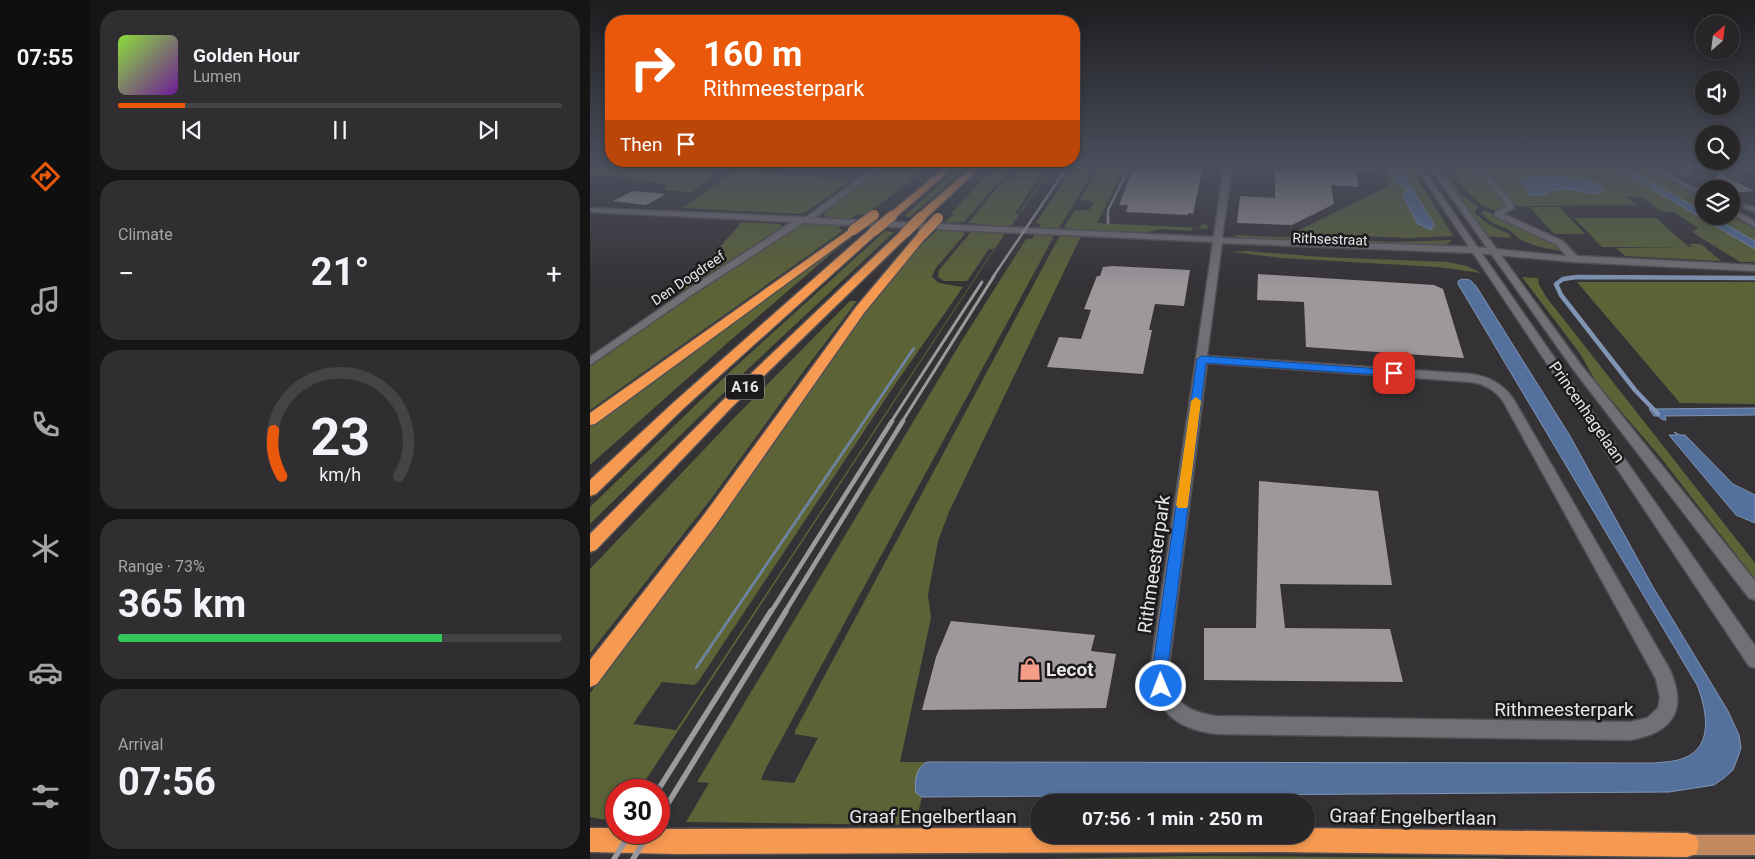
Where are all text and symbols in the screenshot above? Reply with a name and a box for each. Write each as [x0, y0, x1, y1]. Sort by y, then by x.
north arrow [1695, 15, 1740, 60]
map controls [1695, 15, 1740, 225]
text: 160 m [703, 34, 802, 75]
icon: right [620, 35, 685, 100]
text: Golden Hour [193, 44, 300, 67]
text: 07:55 [17, 45, 73, 70]
text: Lumen [193, 67, 241, 86]
button: sound [1695, 70, 1740, 115]
text: Rithmeesterpark [703, 76, 864, 101]
icon: previous [178, 116, 206, 144]
icon: pause [326, 116, 354, 144]
icon: next [474, 116, 502, 144]
button: search [1695, 125, 1740, 170]
icon: arrive [672, 130, 700, 158]
text: Then [620, 133, 662, 156]
icon: directions [28, 159, 63, 194]
button: layers [1695, 180, 1740, 225]
text: Climate [118, 225, 173, 244]
street label: Rithsestraat [1292, 230, 1368, 248]
street label: Den Dogdreef [648, 248, 728, 308]
text: 21° [311, 250, 369, 294]
text: − [118, 257, 134, 290]
text: + [546, 257, 562, 290]
icon: music [28, 283, 63, 318]
pin [1373, 352, 1415, 394]
street label: Princenhagelaan [1545, 358, 1629, 466]
icon: arrive [1380, 359, 1408, 387]
road number: A16 [726, 374, 764, 400]
icon: phone [28, 407, 63, 442]
text: 23 [310, 407, 370, 468]
text: km/h [319, 464, 361, 485]
street label: Rithmeesterpark [1133, 493, 1175, 635]
icon: climate [28, 531, 63, 566]
text: Range · 73% [118, 557, 205, 576]
text: 365 km [118, 582, 246, 626]
icon: car [28, 655, 63, 690]
shop icon: Lecot [1017, 656, 1043, 682]
place label: Lecot [1046, 658, 1094, 681]
position arrow [1134, 659, 1186, 711]
street label: Rithmeesterpark [1494, 698, 1634, 721]
text: Arrival [118, 735, 163, 754]
text: 07:56 [118, 760, 216, 804]
icon: filters [28, 779, 63, 814]
speed limit sign: 30 [605, 779, 670, 844]
street label: Graaf Engelbertlaan [1329, 804, 1497, 830]
street label: Graaf Engelbertlaan [849, 805, 1017, 828]
text: 07:56 · 1 min · 250 m [1082, 807, 1263, 830]

